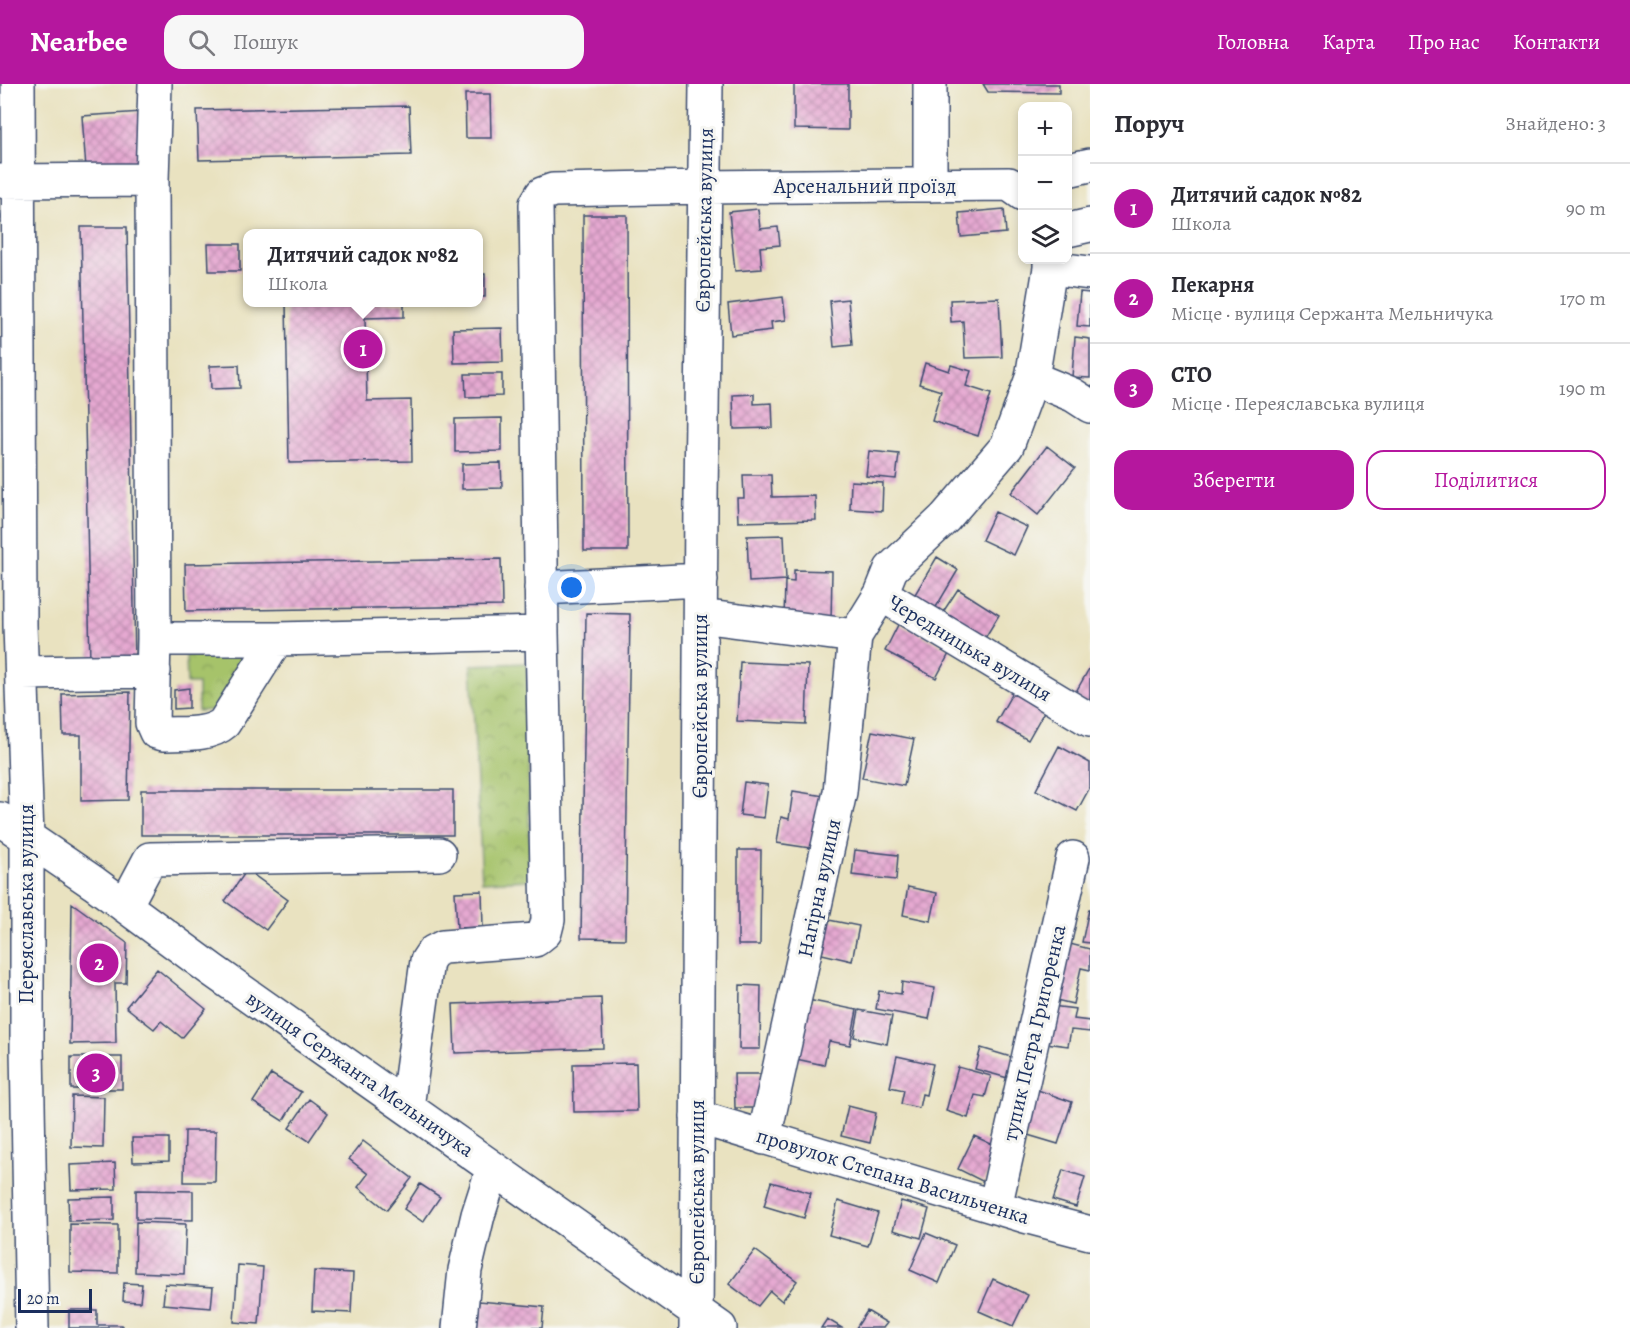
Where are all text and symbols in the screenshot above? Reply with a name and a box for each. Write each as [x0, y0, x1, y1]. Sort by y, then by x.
search box [164, 15, 584, 69]
text: Nearbee [30, 23, 128, 61]
icon: search [185, 26, 218, 59]
text: Пошук [233, 27, 298, 57]
text: Головна [1217, 28, 1289, 56]
text: Карта [1322, 28, 1375, 56]
text: Про нас [1408, 28, 1480, 56]
text: Контакти [1513, 28, 1600, 56]
map controls [1018, 102, 1072, 264]
button: + [1018, 102, 1072, 156]
text: Поруч [1114, 106, 1185, 141]
text: Знайдено: 3 [1505, 110, 1606, 137]
street label: Європейська вулиця [688, 127, 720, 313]
button: − [1018, 156, 1072, 210]
street label: Арсенальний проїзд [773, 172, 956, 200]
text: Дитячий садок №82 [1171, 180, 1362, 210]
text: 1 [1130, 195, 1137, 222]
text: 90 m [1566, 195, 1606, 222]
button: layers [1018, 210, 1072, 264]
text: Школа [1171, 210, 1231, 237]
popup [243, 229, 483, 307]
text: Дитячий садок №82 [268, 240, 458, 270]
text: Школа [268, 270, 328, 297]
text: Пекарня [1171, 270, 1254, 300]
text: 2 [1129, 285, 1138, 312]
text: 170 m [1560, 285, 1606, 312]
text: Місце · вулиця Сержанта Мельничука [1171, 300, 1494, 327]
pin: 1 [344, 326, 382, 372]
text: СТО [1171, 360, 1212, 390]
text: 3 [1129, 375, 1138, 402]
text: 190 m [1559, 375, 1606, 402]
text: Місце · Переяславська вулиця [1171, 390, 1425, 417]
button: Зберегти [1114, 450, 1354, 510]
button: Поділитися [1366, 450, 1606, 510]
your location [557, 573, 586, 602]
street label: Чередницька вулиця [883, 588, 1057, 708]
street label: Європейська вулиця [686, 614, 714, 798]
street label: Переяславська вулиця [12, 804, 40, 1004]
street label: Нагірна вулиця [791, 816, 847, 960]
street label: тупик Петра Григоренка [995, 922, 1073, 1144]
pin: 2 [80, 940, 118, 986]
street label: вулиця Сержанта Мельничука [240, 984, 480, 1164]
pin: 3 [76, 1050, 116, 1096]
street label: Європейська вулиця [683, 1100, 711, 1284]
street label: провулок Степана Васильченка [753, 1121, 1033, 1231]
scale bar [18, 1286, 92, 1314]
text: 20 m [27, 1288, 60, 1310]

